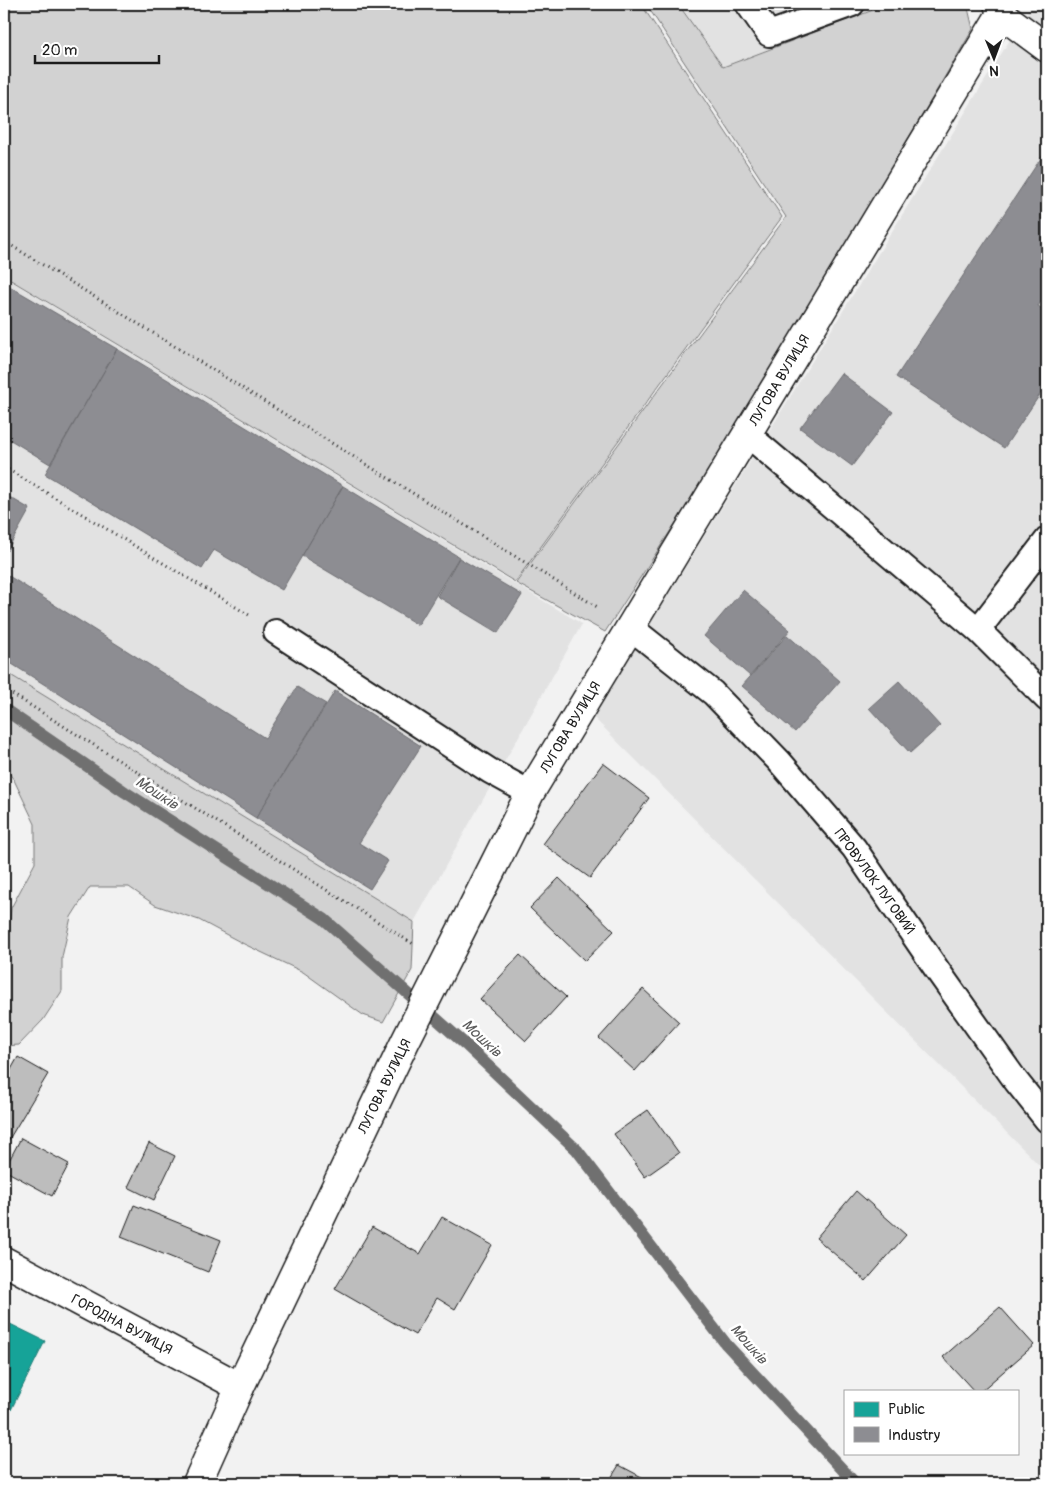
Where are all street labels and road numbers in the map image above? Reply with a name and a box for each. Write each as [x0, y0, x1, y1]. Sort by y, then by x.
street label: ЛУГОВА ВУЛИЦЯ [745, 331, 813, 430]
street label: ЛУГОВА ВУЛИЦЯ [536, 678, 604, 777]
street label: ПРОВУЛОК ЛУГОВИЙ [831, 825, 919, 937]
street label: ЛУГОВА ВУЛИЦЯ [354, 1036, 415, 1137]
street label: ГОРОДНА ВУЛИЦЯ [68, 1291, 175, 1358]

